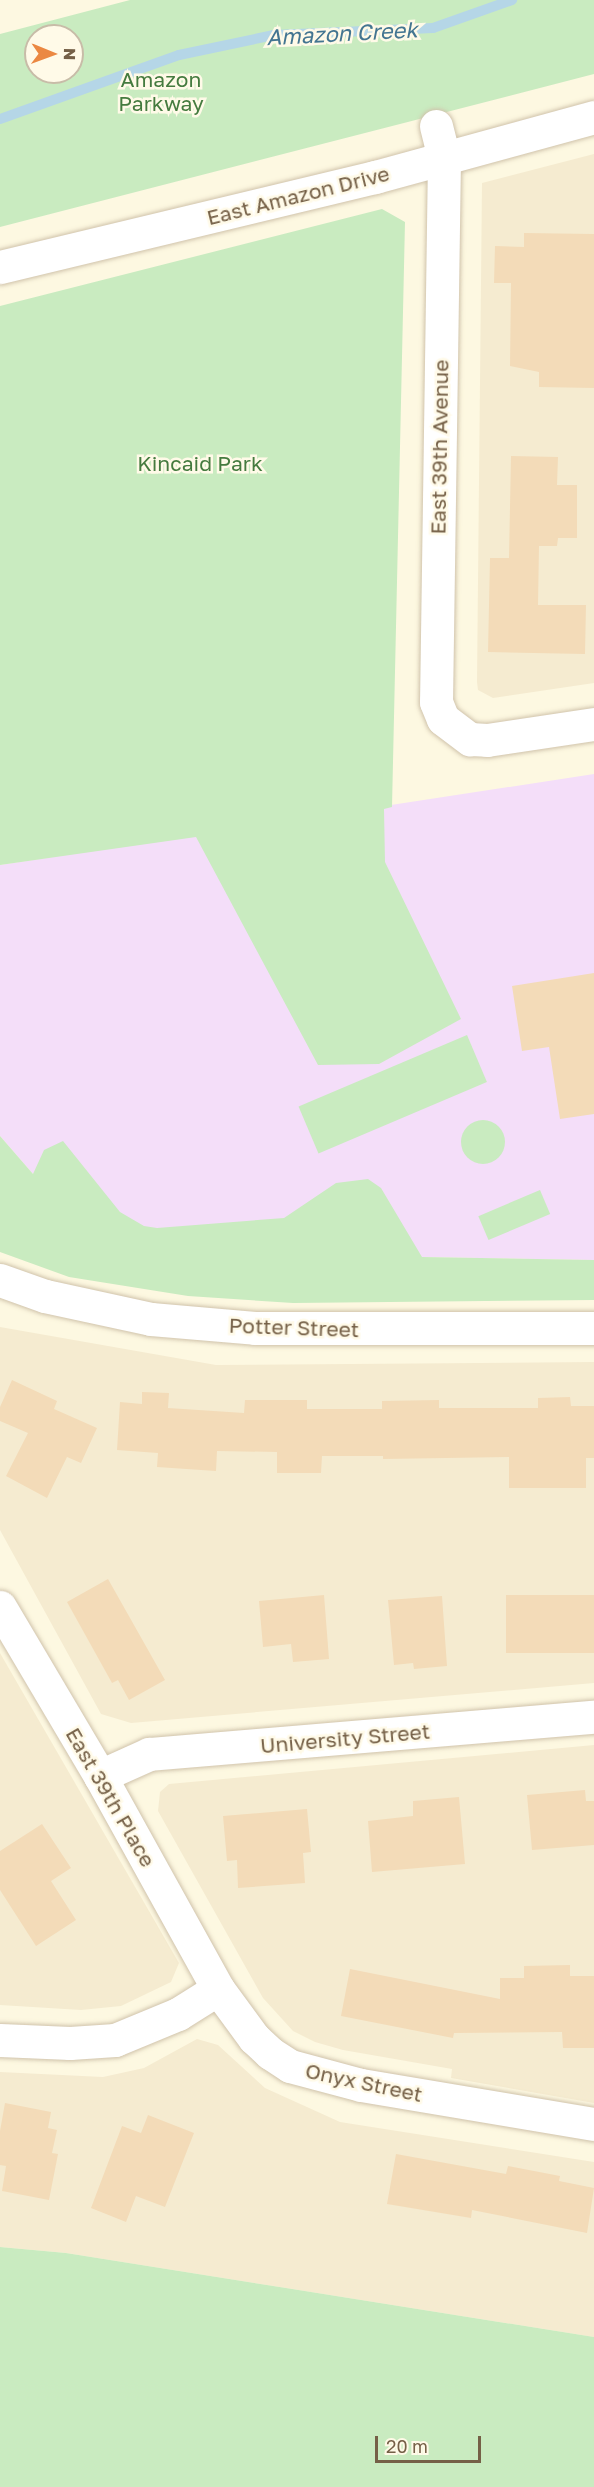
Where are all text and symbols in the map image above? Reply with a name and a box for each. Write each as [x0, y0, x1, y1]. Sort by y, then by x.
water label: Amazon Creek [266, 16, 418, 50]
north arrow [24, 24, 84, 84]
text: N [60, 48, 80, 61]
park label: Amazon Parkway [118, 66, 204, 116]
street label: East Amazon Drive [204, 160, 392, 230]
street label: East 39th Avenue [425, 359, 453, 535]
park label: Kincaid Park [137, 450, 263, 476]
street label: Potter Street [228, 1312, 360, 1342]
street label: University Street [259, 1718, 431, 1758]
street label: East 39th Place [61, 1723, 161, 1871]
street label: Onyx Street [303, 2057, 425, 2107]
scale bar [378, 2424, 484, 2462]
text: 20 m [386, 2435, 428, 2457]

